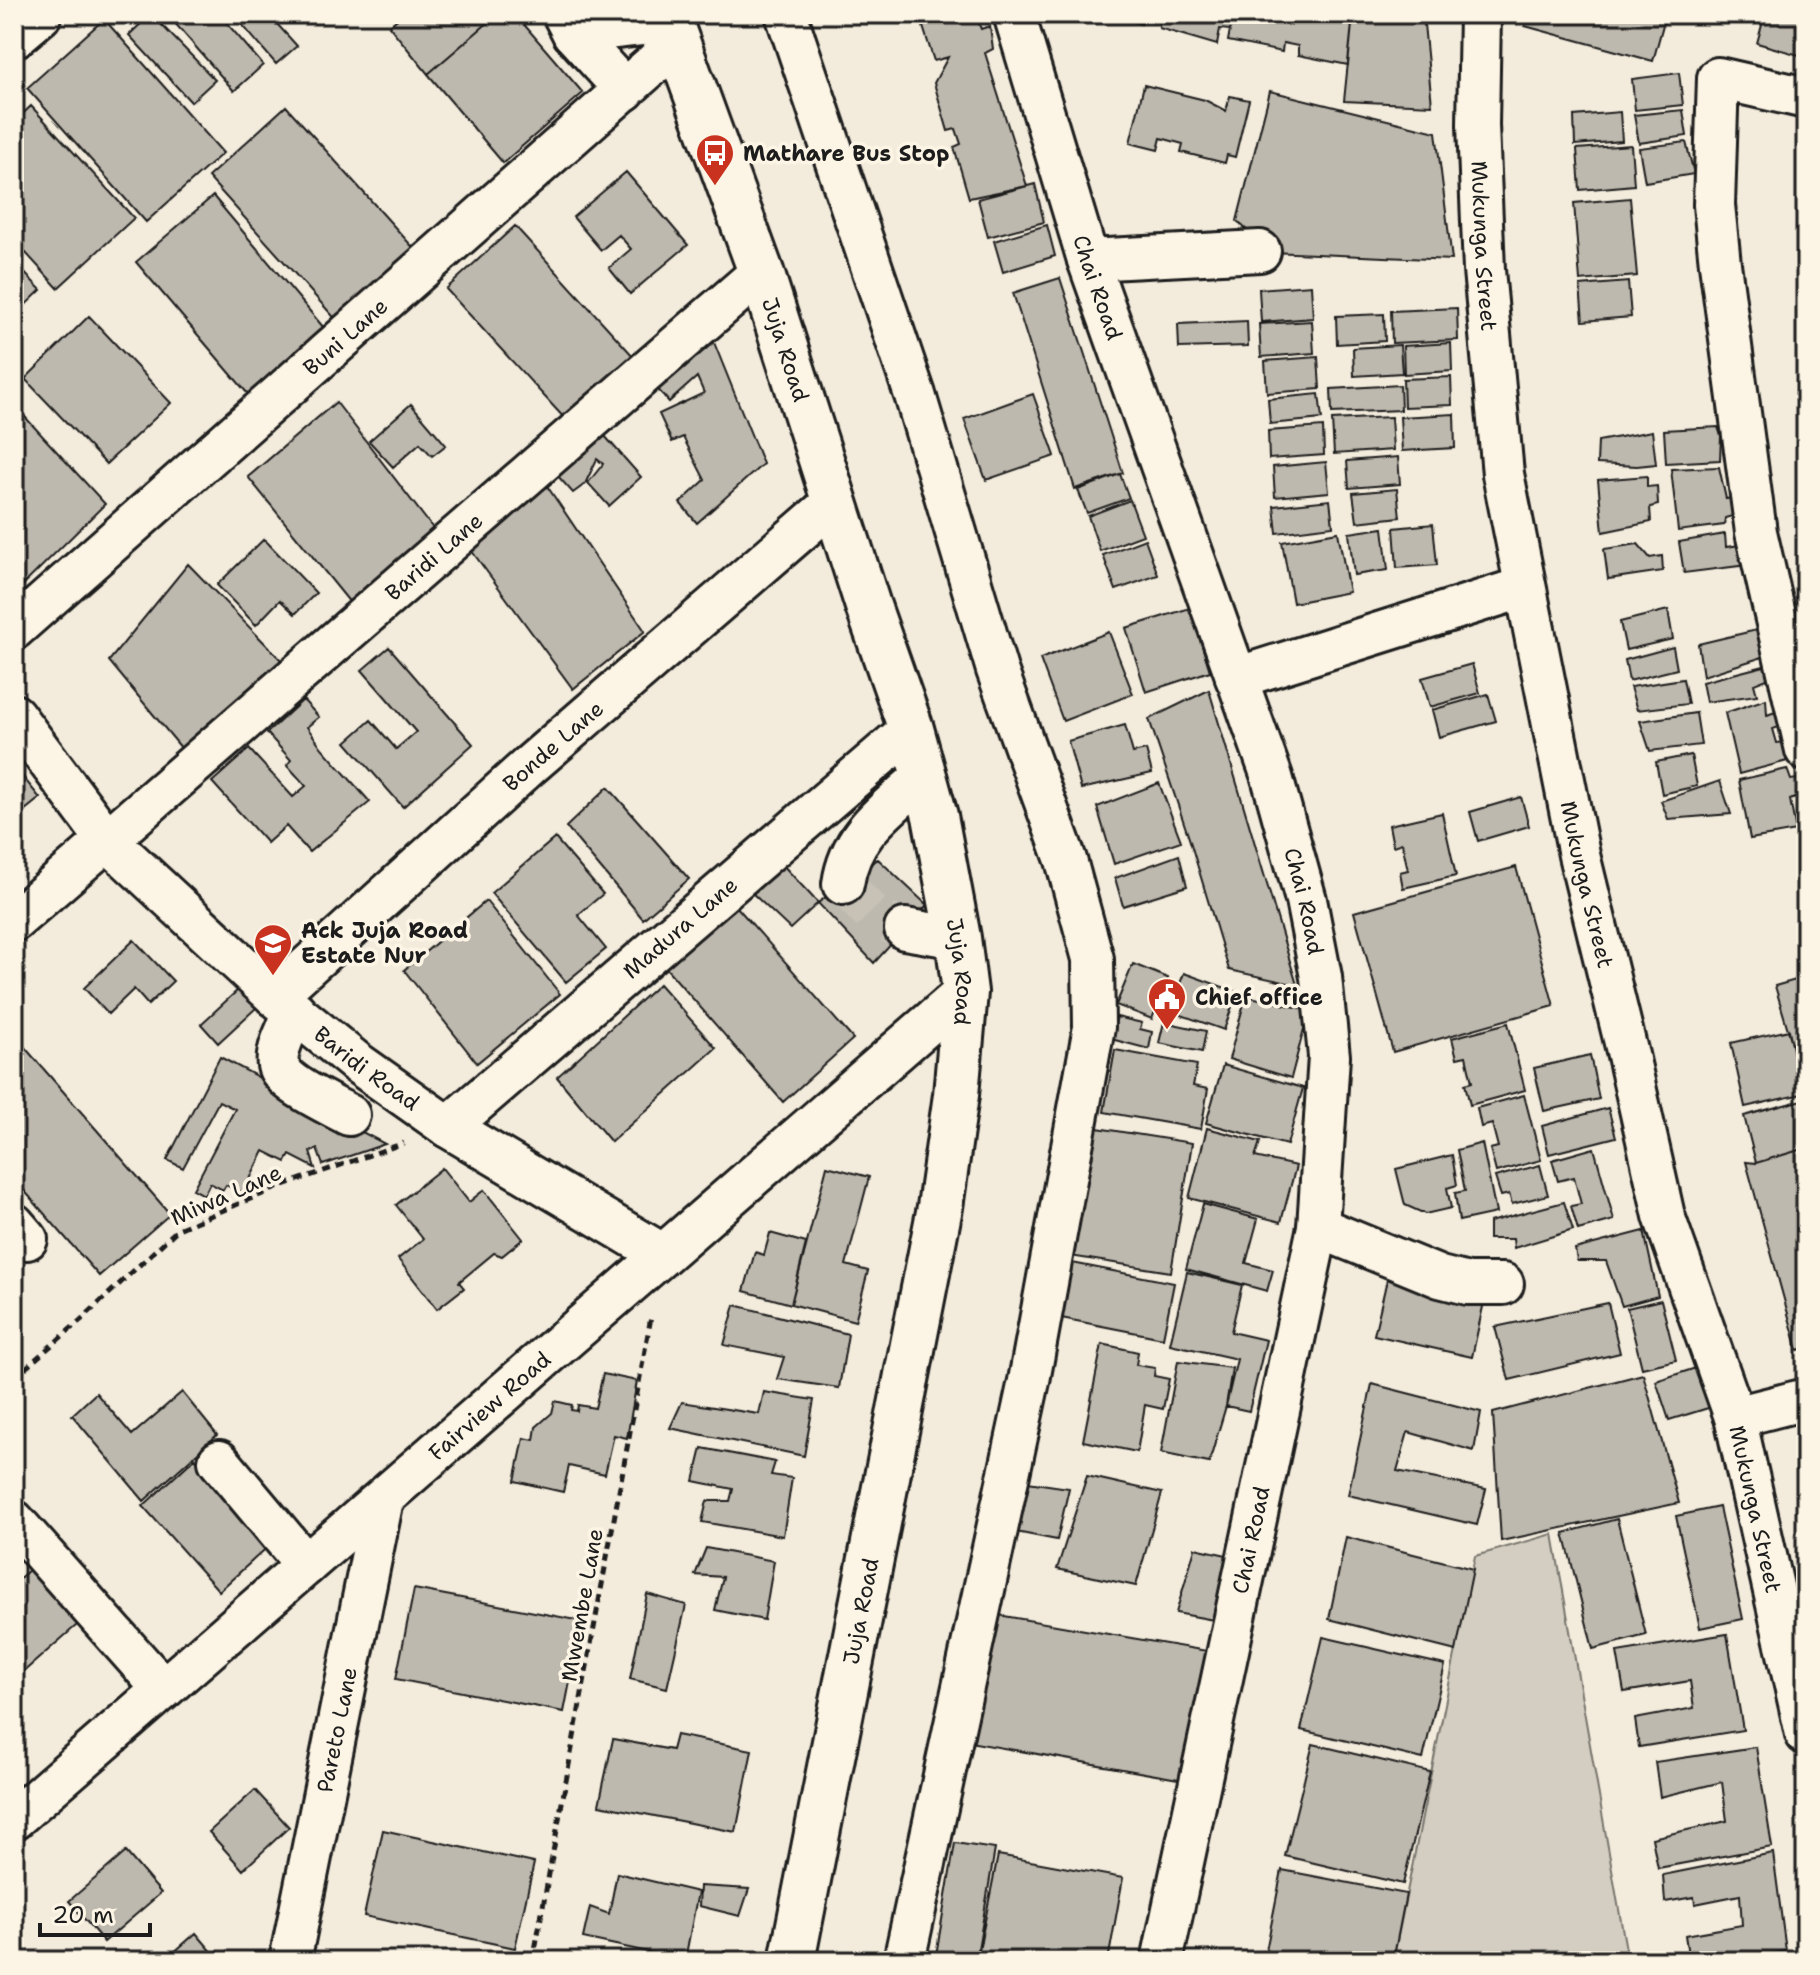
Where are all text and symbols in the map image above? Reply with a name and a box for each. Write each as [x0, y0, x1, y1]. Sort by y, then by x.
bus stop icon: Mathare Bus Stop [694, 132, 736, 187]
place label: Mathare Bus Stop [743, 139, 949, 168]
street label: Mukunga Street [1465, 160, 1504, 332]
street label: Chai Road [1067, 231, 1130, 344]
street label: Buni Lane [297, 291, 394, 382]
street label: Juja Road [756, 294, 816, 405]
street label: Baridi Lane [379, 506, 489, 607]
street label: Bonde Lane [496, 694, 609, 798]
street label: Mukunga Street [1554, 798, 1621, 971]
street label: Chai Road [1278, 844, 1331, 957]
street label: Madura Lane [617, 870, 743, 985]
place label: Ack Juja Road Estate Nur [301, 916, 468, 970]
street label: Juja Road [940, 916, 980, 1027]
school or university icon: Ack Juja Road Estate Nur [252, 922, 294, 977]
public building icon: Chief office [1146, 976, 1188, 1031]
place label: Chief office [1195, 983, 1323, 1012]
street label: Baridi Road [308, 1019, 425, 1117]
street label: Miwa Lane [166, 1158, 286, 1232]
street label: Fairview Road [422, 1345, 557, 1467]
street label: Mukunga Street [1723, 1423, 1788, 1596]
street label: Chai Road [1225, 1484, 1277, 1596]
street label: Mwembe Lane [554, 1526, 610, 1684]
street label: Juja Road [836, 1555, 886, 1667]
street label: Pareto Lane [310, 1664, 363, 1795]
scale bar [40, 1887, 150, 1937]
text: 20 m [52, 1899, 114, 1931]

